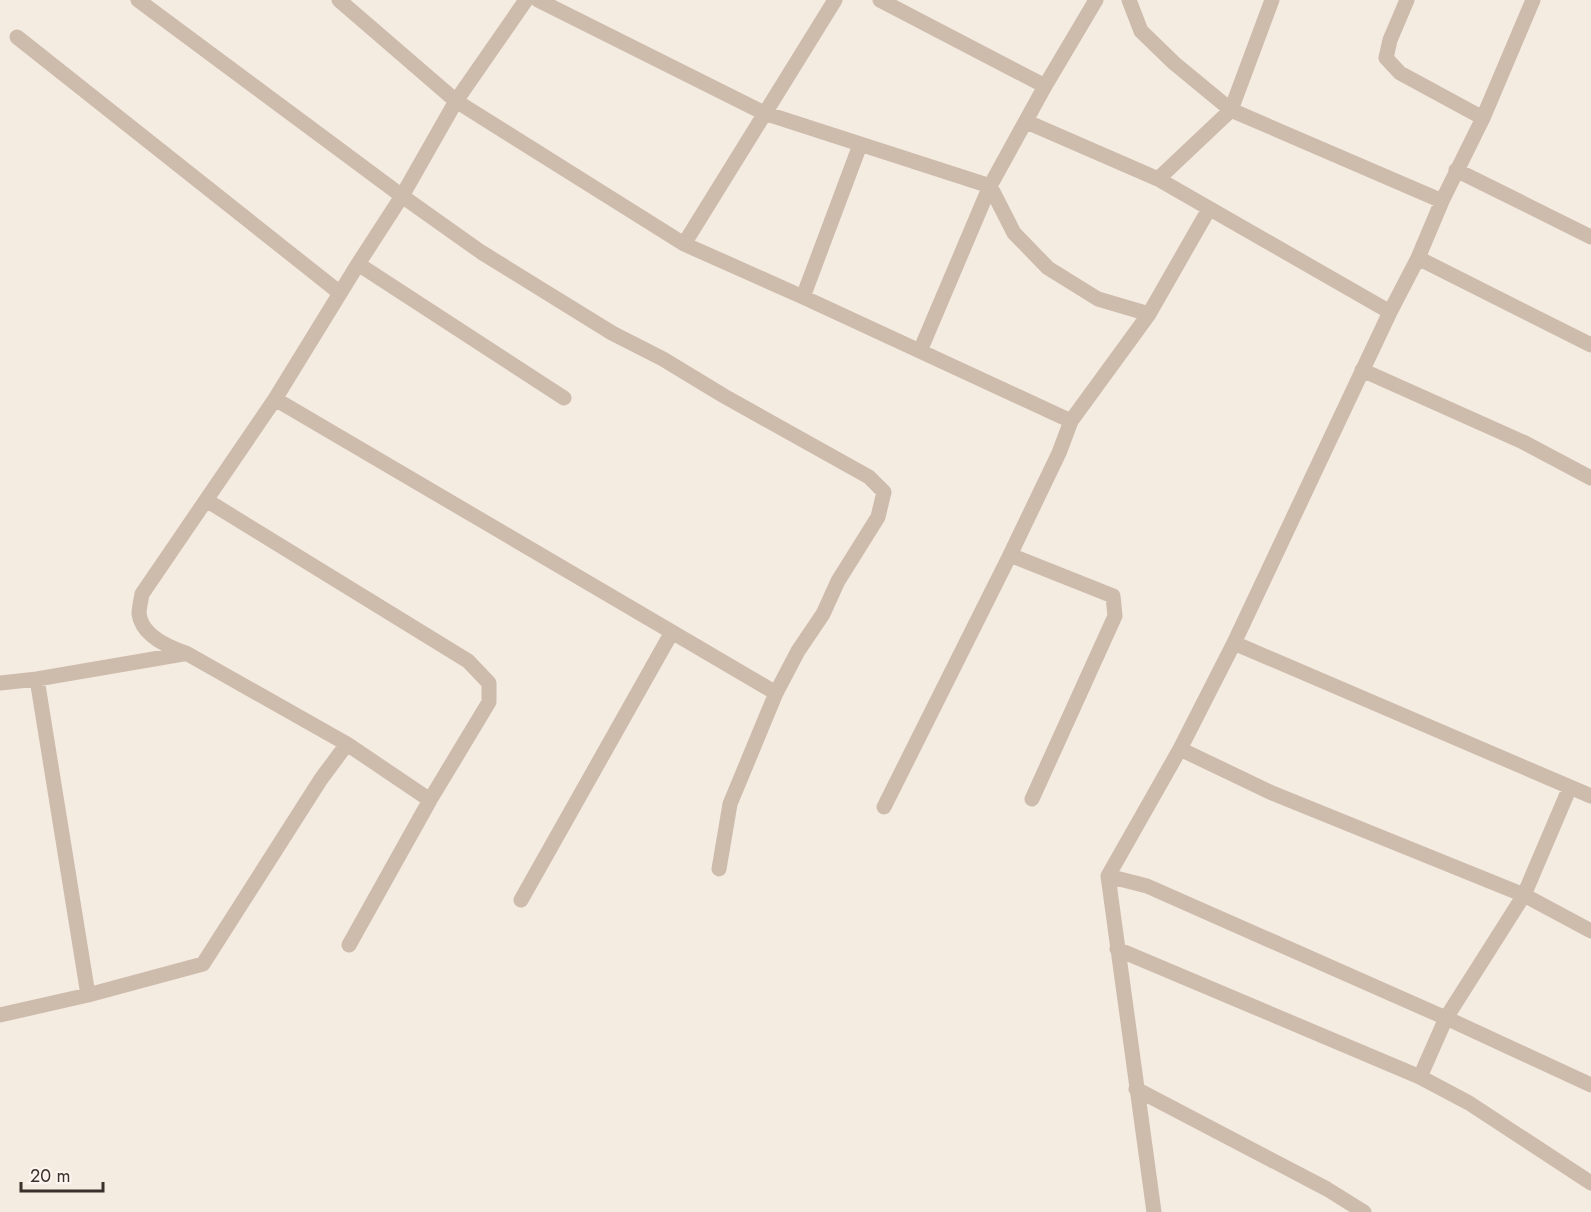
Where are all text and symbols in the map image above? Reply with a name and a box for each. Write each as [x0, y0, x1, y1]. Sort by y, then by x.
scale bar [21, 1155, 104, 1193]
text: 20 m [30, 1163, 70, 1189]

